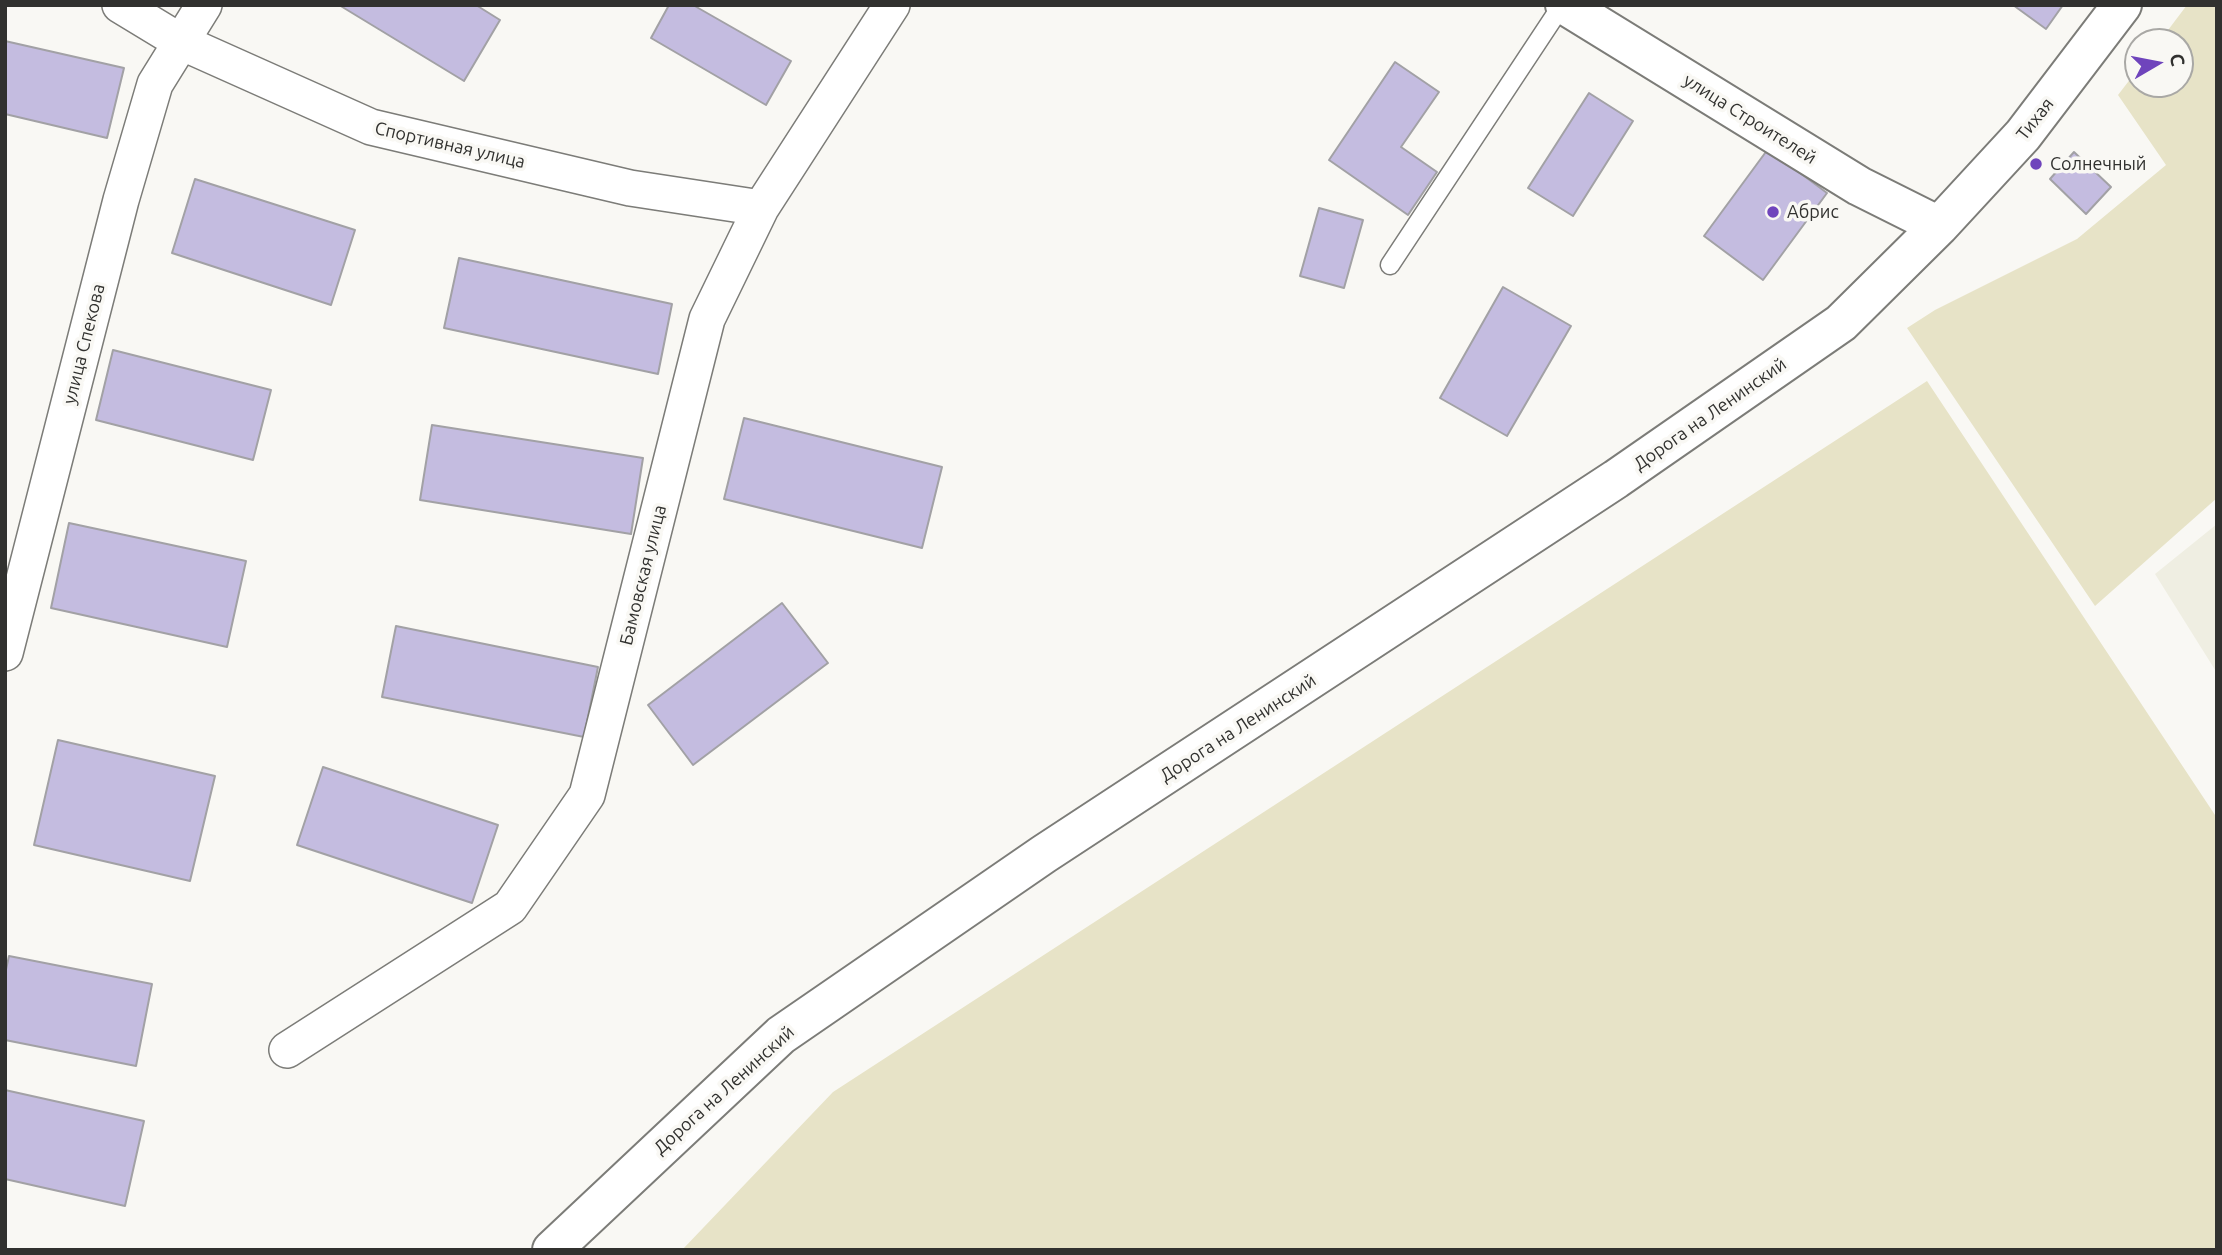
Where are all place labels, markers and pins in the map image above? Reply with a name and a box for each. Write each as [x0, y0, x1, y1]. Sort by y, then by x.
place label: Солнечный [2050, 153, 2147, 175]
marker: Солнечный [2028, 156, 2044, 172]
place label: Абрис [1787, 201, 1839, 223]
marker: Абрис [1765, 204, 1781, 220]

